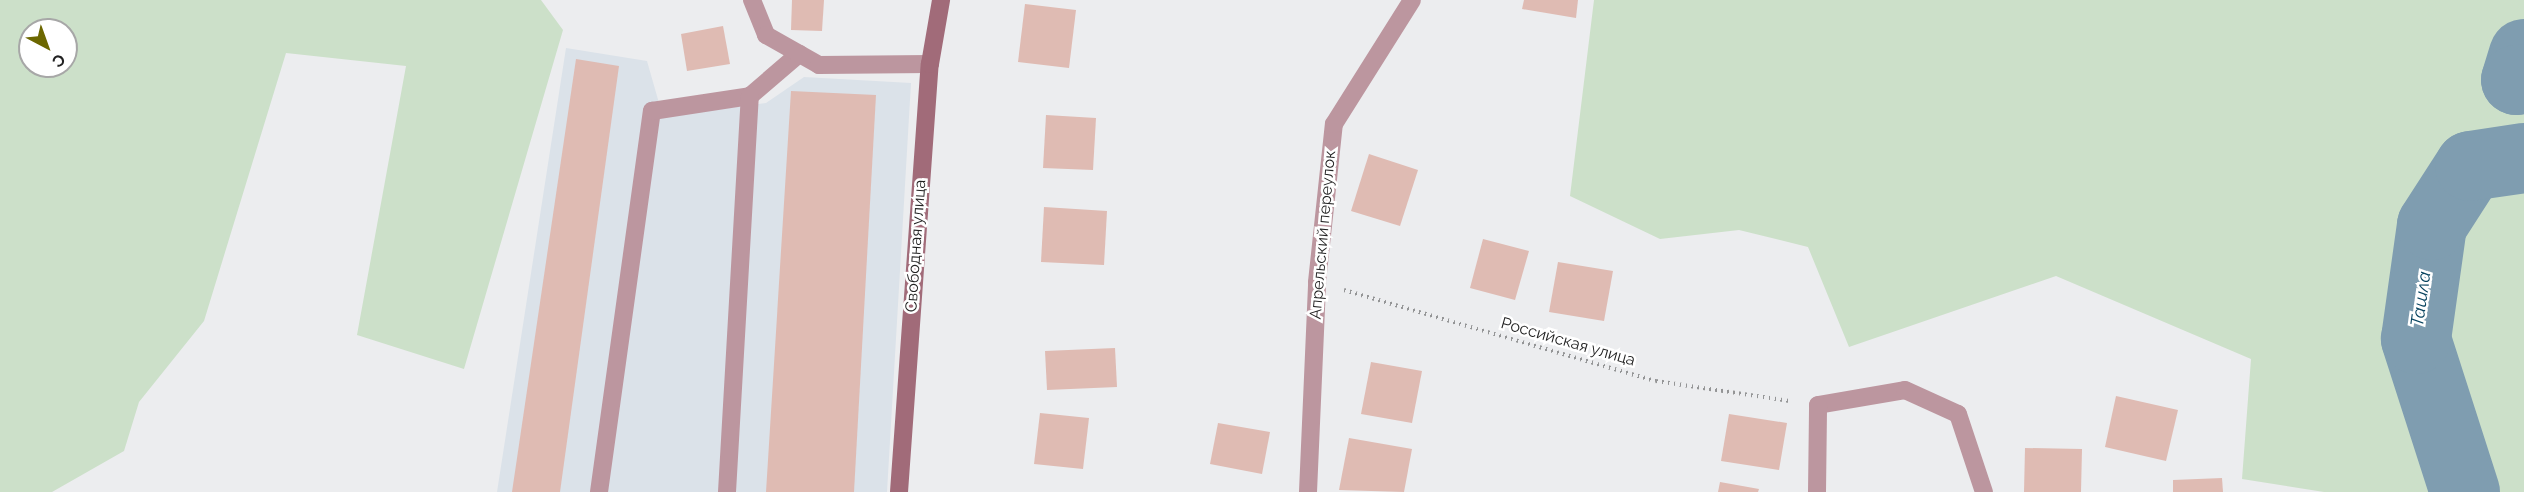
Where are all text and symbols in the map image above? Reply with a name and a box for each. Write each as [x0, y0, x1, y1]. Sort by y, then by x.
north arrow [18, 18, 78, 78]
text: С [48, 50, 69, 71]
street label: Апрельский переулок [1306, 150, 1340, 320]
street label: Свободная улица [902, 179, 930, 313]
water label: Ташла [2406, 270, 2436, 328]
street label: Российская улица [1498, 314, 1638, 370]

